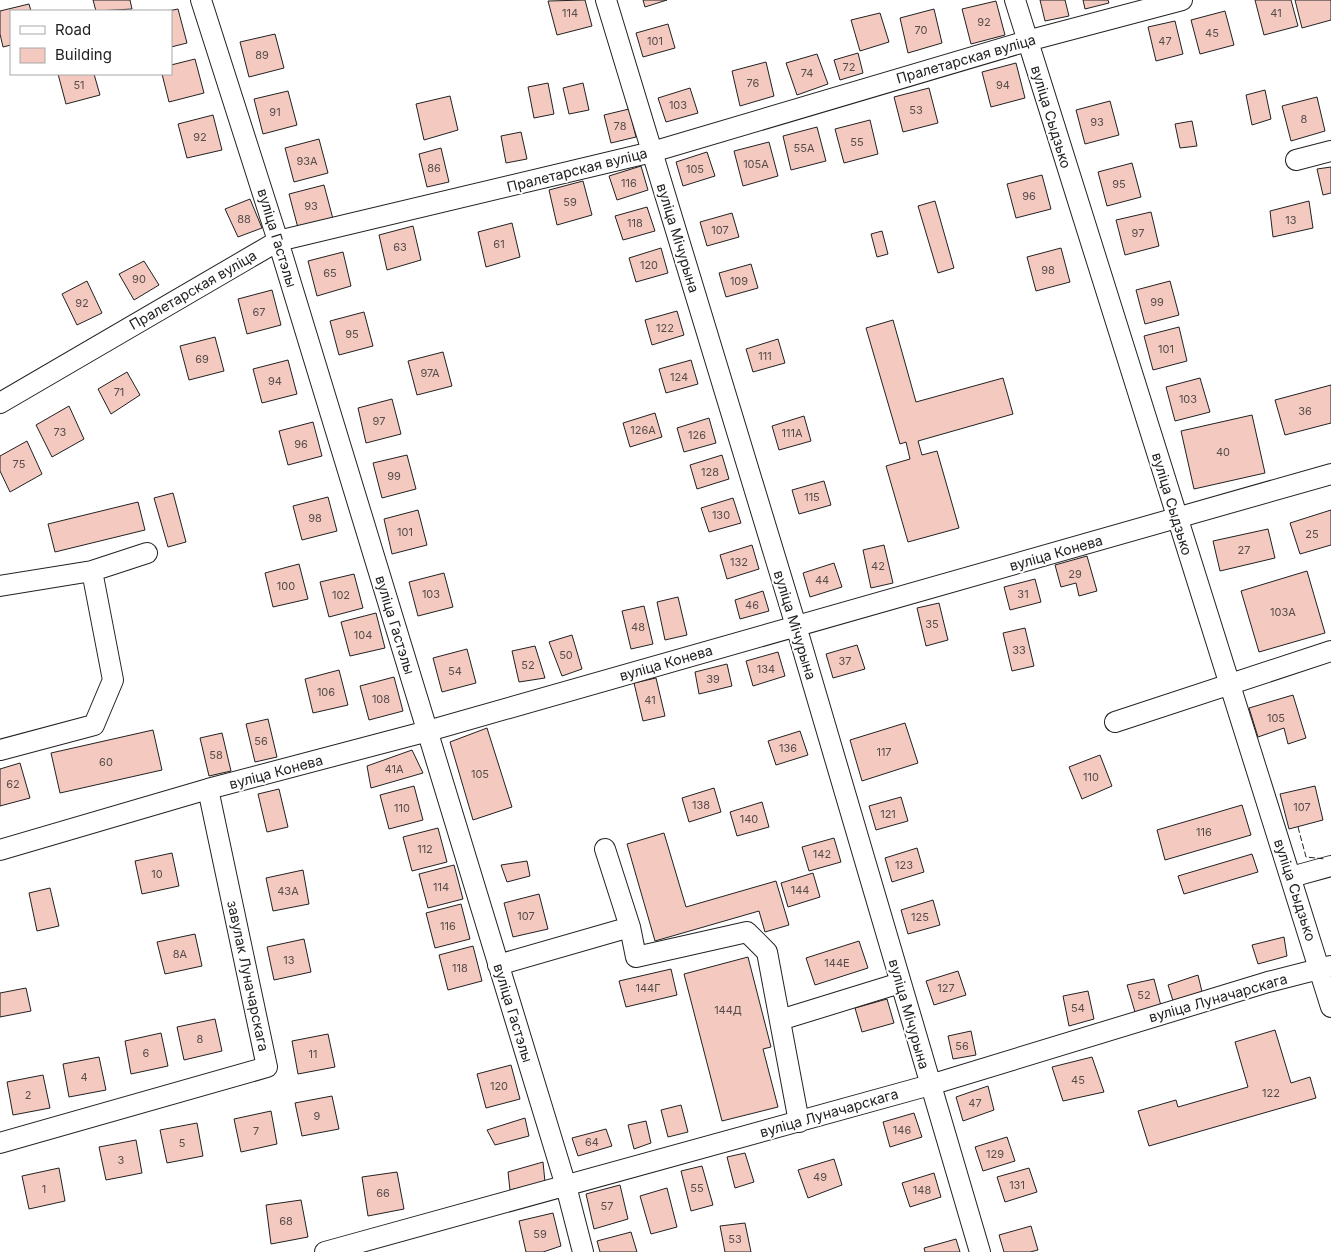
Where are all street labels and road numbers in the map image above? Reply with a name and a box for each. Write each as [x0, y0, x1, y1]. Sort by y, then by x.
street label: Пралетарская вуліца [894, 30, 1037, 87]
street label: вуліца Сыдзько [1028, 63, 1075, 170]
street label: Пралетарская вуліца [505, 144, 649, 195]
street label: вуліца Мічурына [654, 181, 703, 295]
street label: вуліца Гастэлы [254, 186, 301, 289]
street label: Пралетарская вуліца [126, 246, 259, 333]
street label: вуліца Сыдзько [1149, 450, 1196, 557]
street label: вуліца Конева [1007, 531, 1104, 574]
street label: вуліца Мічурына [771, 568, 820, 682]
street label: вуліца Гастэлы [372, 573, 419, 676]
street label: вуліца Конева [617, 641, 714, 684]
street label: вуліца Конева [227, 751, 325, 792]
street label: вуліца Сыдзько [1271, 837, 1320, 943]
street label: завулак Луначарскага [224, 899, 273, 1053]
street label: вуліца Мічурына [886, 957, 933, 1071]
street label: вуліца Гастэлы [490, 961, 537, 1064]
street label: вуліца Луначарскага [1147, 970, 1289, 1025]
street label: вуліца Луначарскага [758, 1085, 900, 1140]

